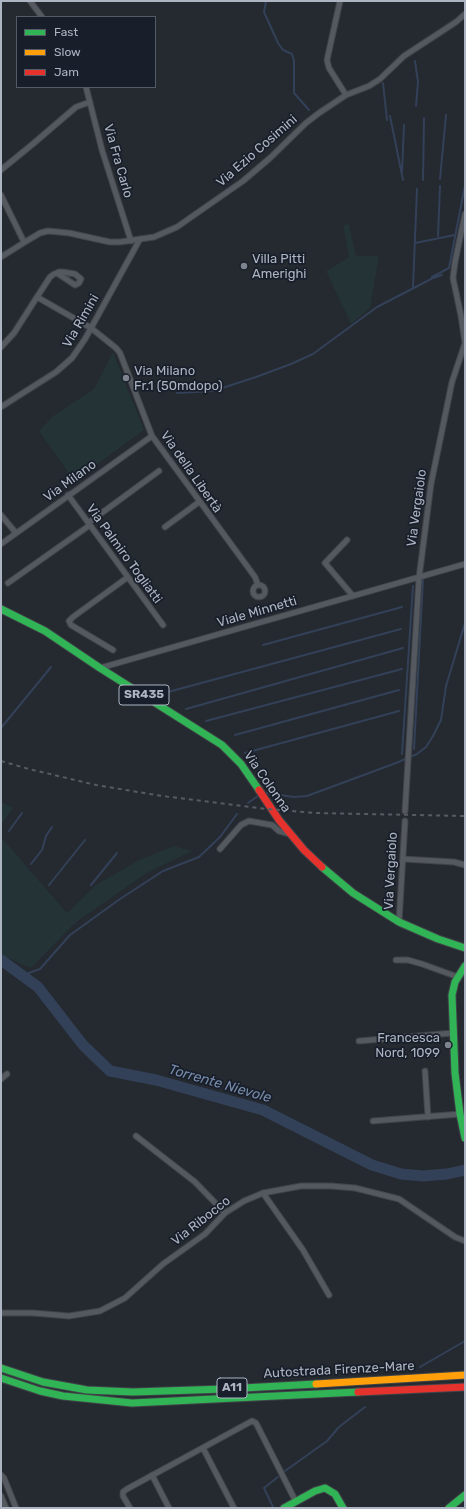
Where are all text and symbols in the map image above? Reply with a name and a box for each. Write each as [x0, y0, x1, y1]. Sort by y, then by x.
legend [16, 16, 156, 88]
text: Fast [54, 25, 78, 39]
text: Slow [54, 45, 81, 59]
text: Jam [54, 65, 79, 79]
street label: Via Ezio Cosimini [213, 112, 301, 190]
street label: Via Fra Carlo [100, 122, 136, 200]
place label: Villa Pitti Amerighi [252, 251, 306, 282]
marker: Villa Pitti Amerighi [239, 261, 249, 271]
street label: Via Rimini [59, 291, 103, 351]
place label: Via Milano Fr.1 (50mdopo) [134, 363, 223, 394]
marker: Via Milano Fr.1 (50mdopo) [121, 373, 131, 383]
street label: Via della Libertà [157, 428, 225, 516]
street label: Via Milano [41, 457, 99, 505]
street label: Via Vergaiolo [404, 468, 430, 548]
street label: Via Palmiro Togliatti [83, 501, 165, 607]
street label: Viale Minnetti [215, 593, 299, 631]
road number: SR435 [119, 685, 169, 705]
street label: Via Colonna [240, 748, 294, 816]
street label: Via Vergaiolo [381, 832, 401, 910]
place label: Francesca Nord, 1099 [375, 1030, 440, 1061]
marker: Francesca Nord, 1099 [443, 1040, 453, 1050]
water label: Torrente Nievole [167, 1061, 273, 1107]
street label: Via Ribocco [168, 1193, 234, 1249]
street label: Autostrada Firenze-Mare [263, 1358, 415, 1382]
road number: A11 [217, 1378, 247, 1398]

